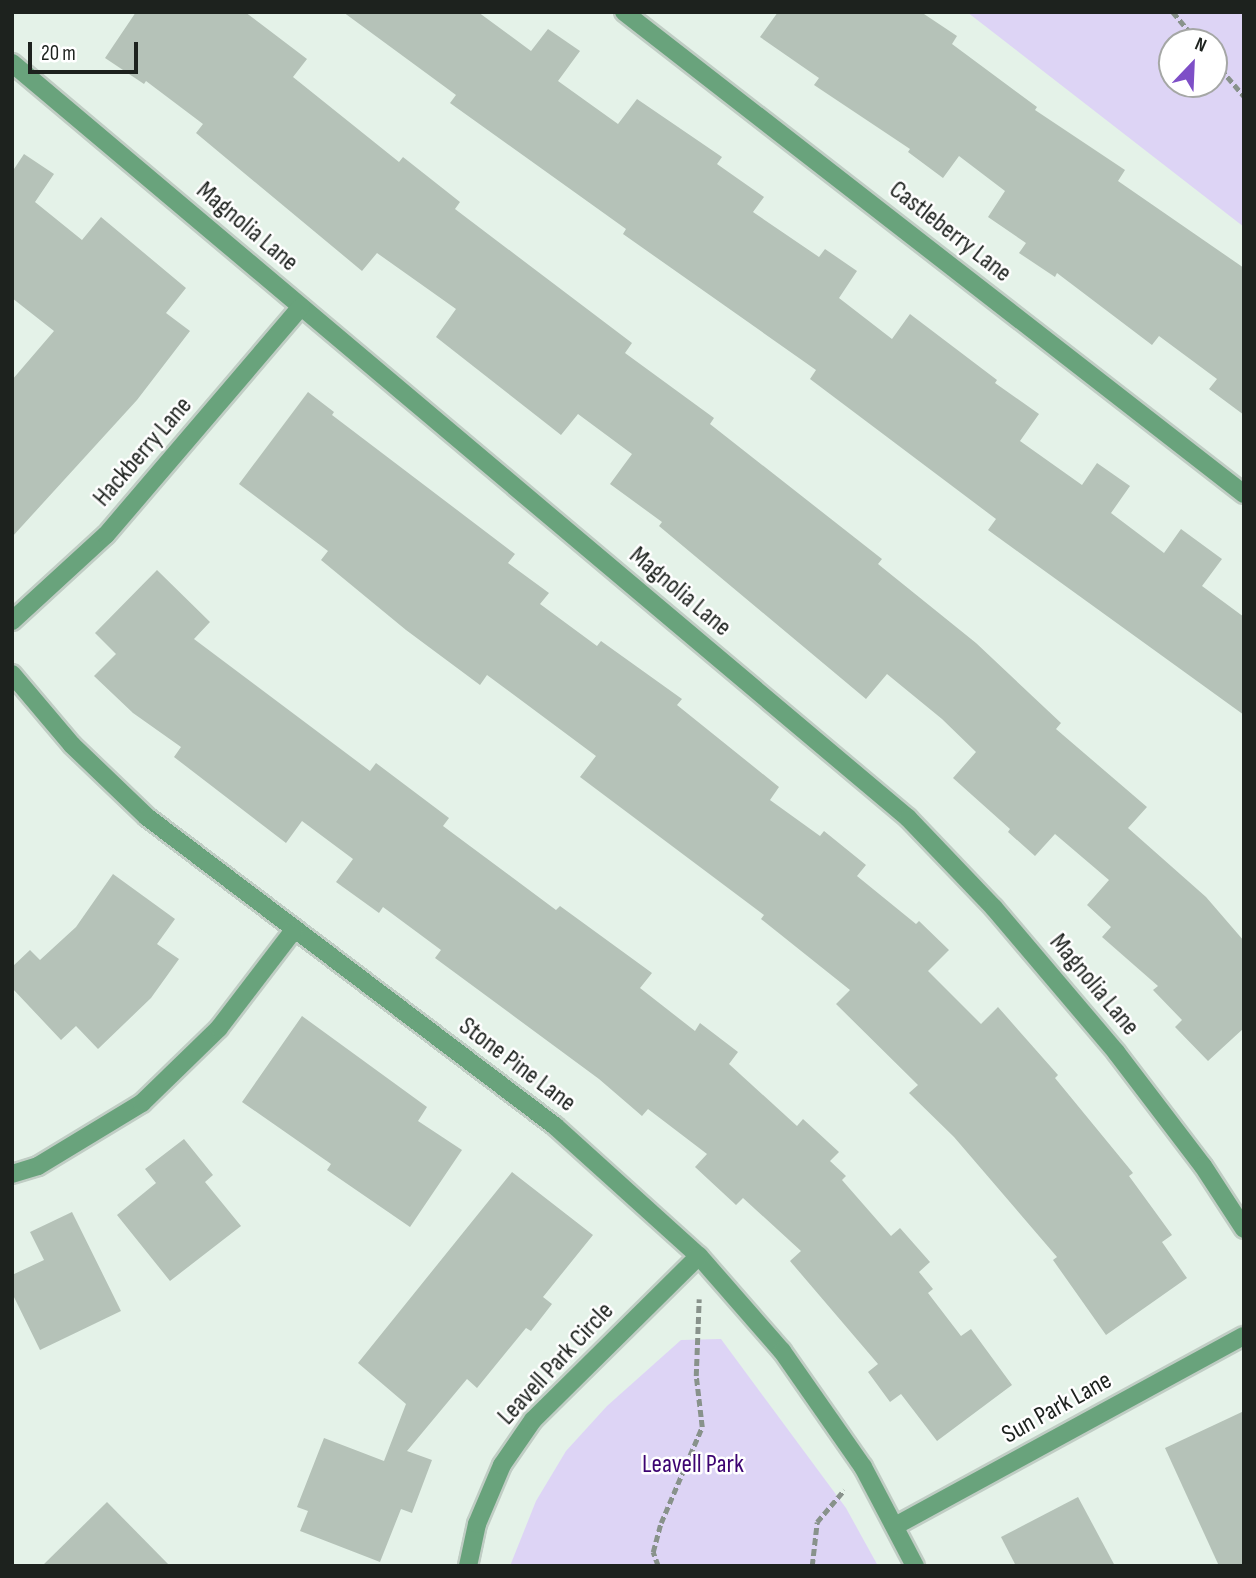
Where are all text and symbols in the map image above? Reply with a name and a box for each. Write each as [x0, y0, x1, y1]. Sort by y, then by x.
scale bar [32, 28, 142, 72]
north arrow [1158, 28, 1228, 98]
text: N [1191, 32, 1210, 58]
text: 20 m [41, 41, 76, 66]
street label: Magnolia Lane [190, 175, 304, 279]
street label: Castleberry Lane [883, 175, 1017, 289]
street label: Hackberry Lane [87, 391, 199, 513]
street label: Magnolia Lane [623, 540, 737, 644]
street label: Magnolia Lane [1042, 928, 1146, 1042]
street label: Stone Pine Lane [452, 1011, 582, 1119]
street label: Leavell Park Circle [491, 1296, 621, 1432]
street label: Sun Park Lane [997, 1365, 1117, 1451]
park label: Leavell Park [642, 1449, 744, 1481]

